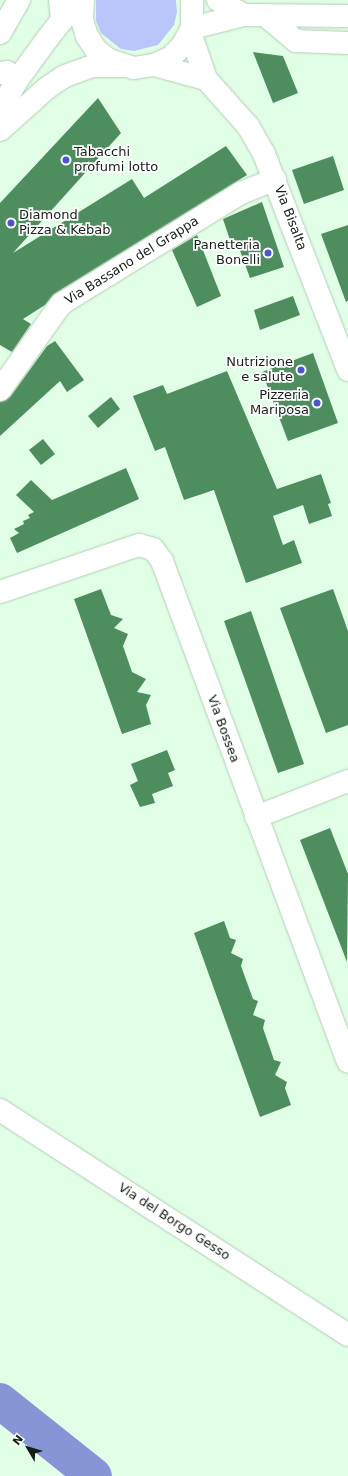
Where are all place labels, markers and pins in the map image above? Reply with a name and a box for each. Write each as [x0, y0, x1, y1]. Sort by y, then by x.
place label: Tabacchi profumi lotto [74, 145, 158, 176]
marker: Tabacchi profumi lotto [61, 155, 71, 165]
place label: Diamond Pizza & Kebab [19, 208, 111, 239]
marker: Diamond Pizza & Kebab [6, 218, 16, 228]
place label: Panetteria Bonelli [193, 238, 260, 269]
marker: Panetteria Bonelli [263, 248, 273, 258]
place label: Nutrizione e salute [226, 355, 293, 386]
marker: Nutrizione e salute [296, 365, 306, 375]
place label: Pizzeria Mariposa [250, 388, 309, 419]
marker: Pizzeria Mariposa [312, 398, 322, 408]

